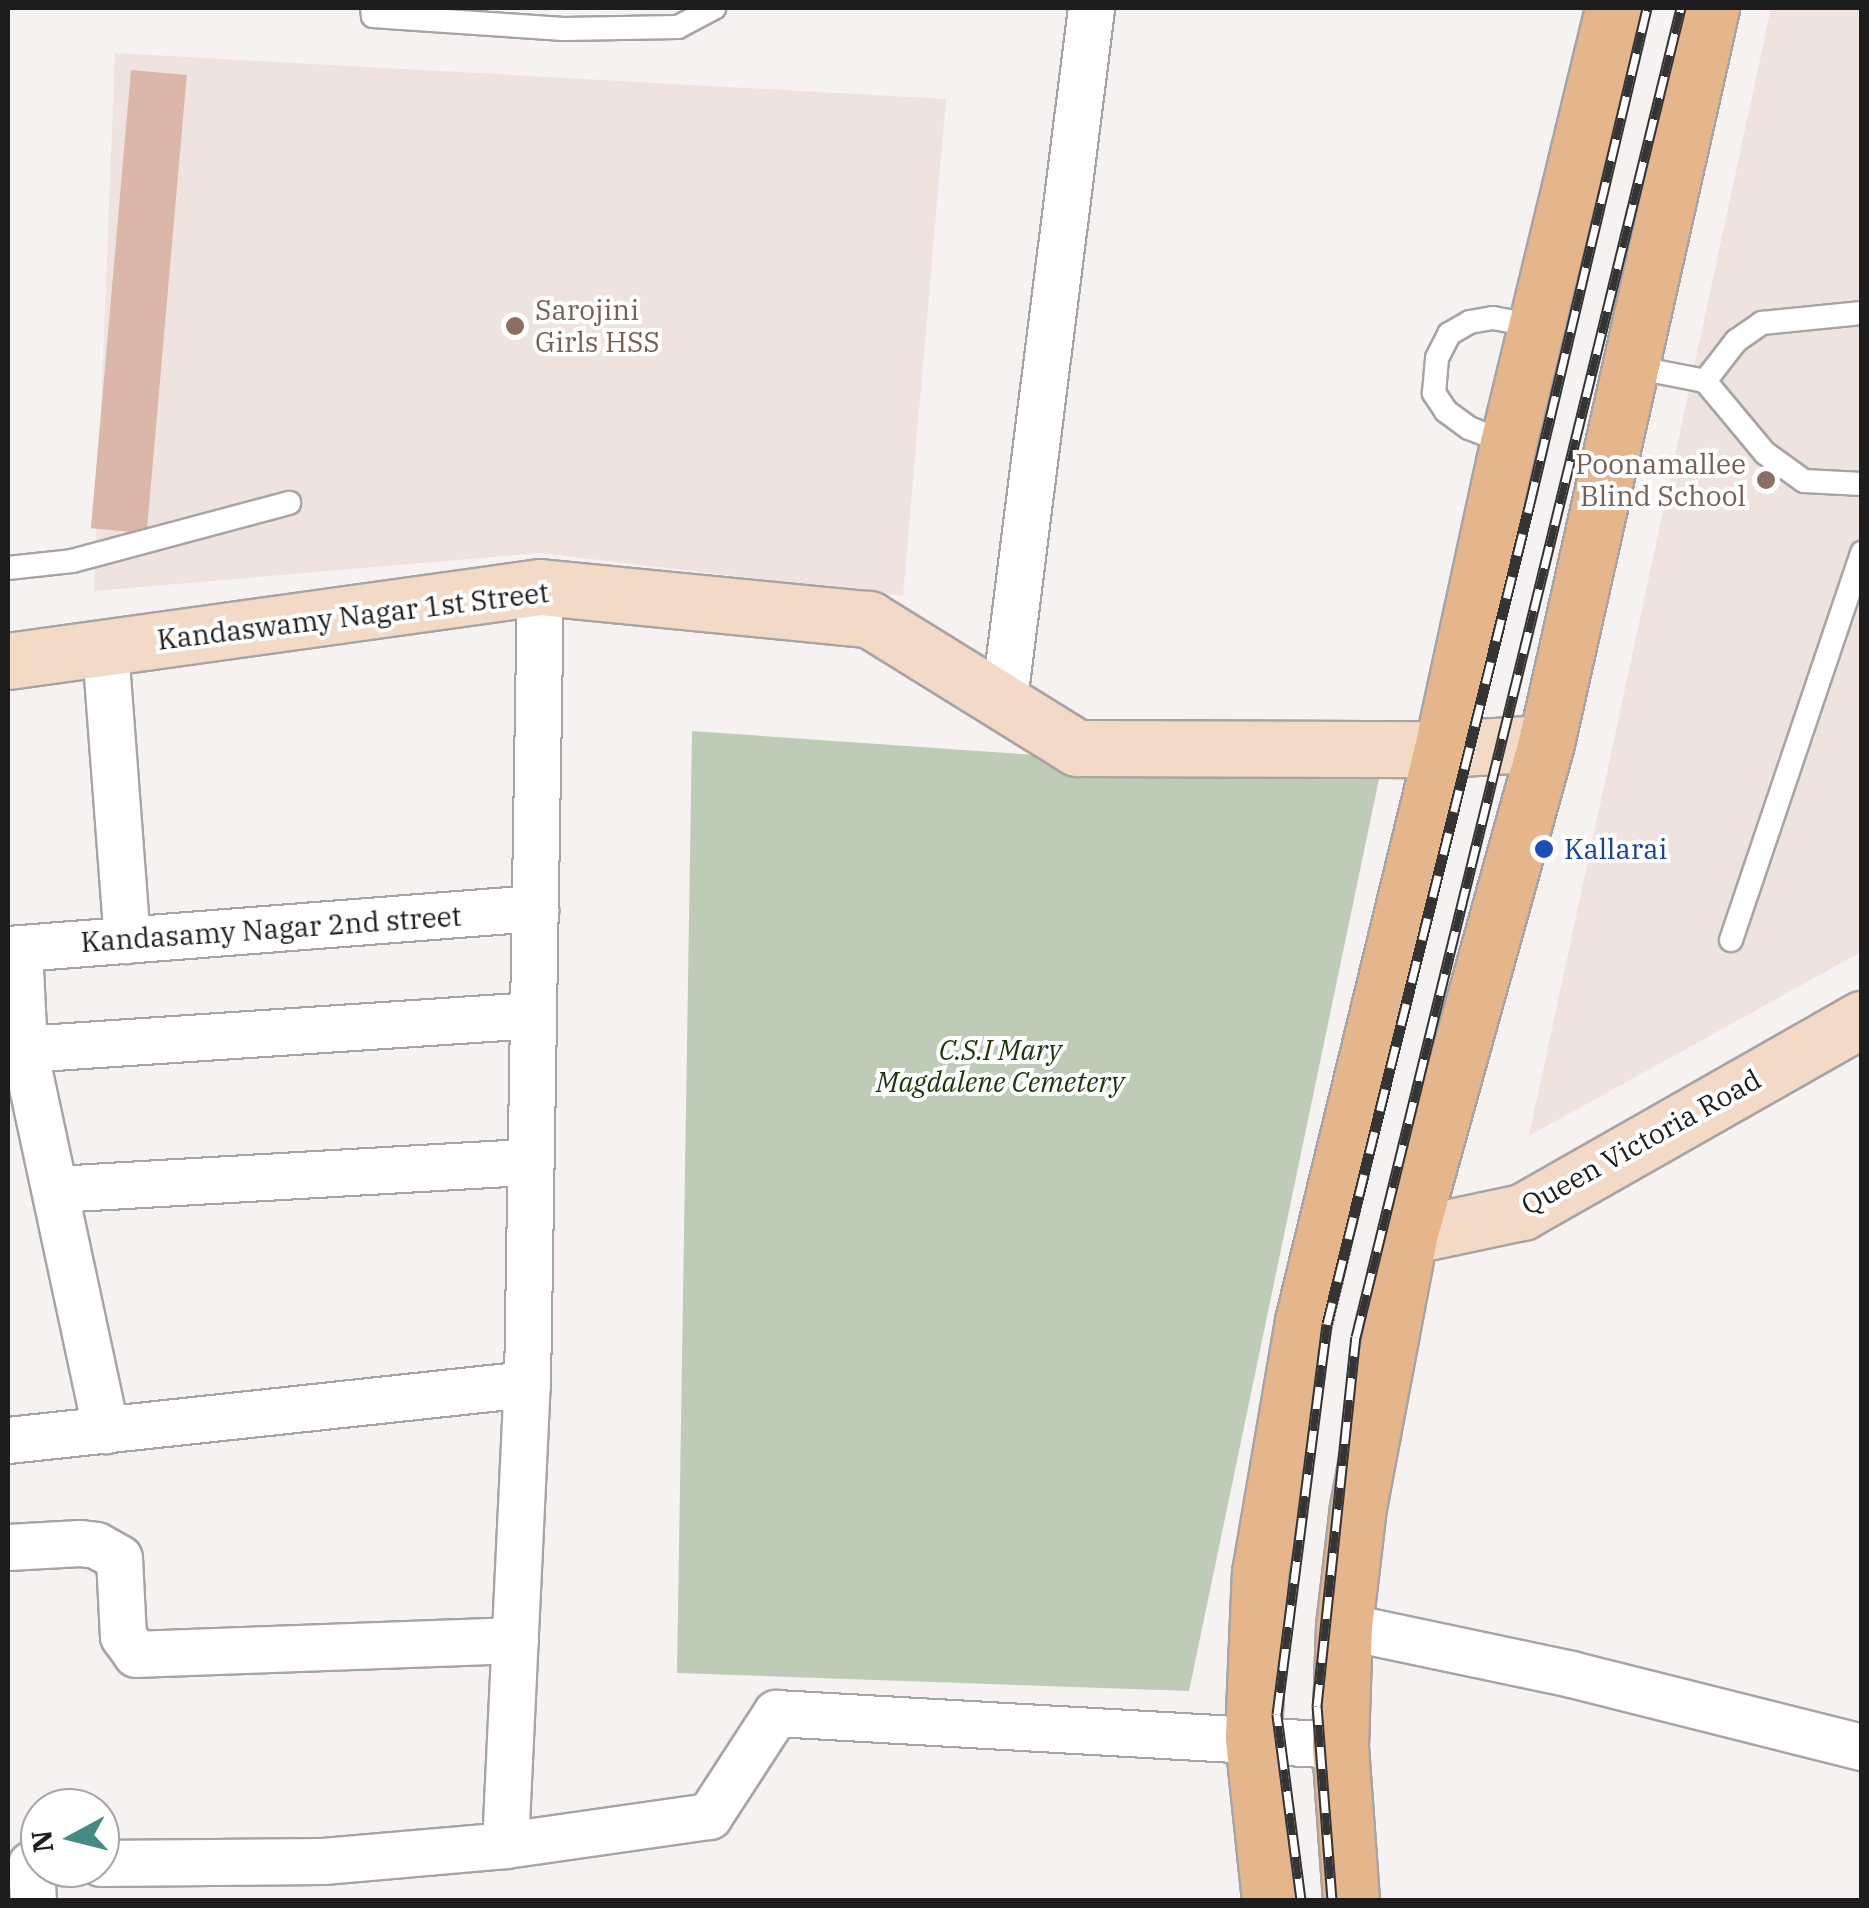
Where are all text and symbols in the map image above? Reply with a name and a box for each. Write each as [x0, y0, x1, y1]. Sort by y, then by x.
place label: Sarojini Girls HSS [535, 293, 660, 359]
marker: Sarojini Girls HSS [504, 315, 526, 337]
place label: Poonamallee Blind School [1575, 447, 1746, 513]
marker: Poonamallee Blind School [1755, 469, 1777, 491]
street label: Kandaswamy Nagar 1st Street [155, 575, 551, 657]
place label: Kallarai [1564, 832, 1667, 866]
marker: Kallarai [1533, 838, 1555, 860]
street label: Kandasamy Nagar 2nd street [80, 899, 462, 959]
park label: C.S.I Mary Magdalene Cemetery [876, 1033, 1124, 1099]
street label: Queen Victoria Road [1515, 1062, 1767, 1222]
north arrow [20, 1788, 120, 1888]
text: N [22, 1828, 61, 1855]

